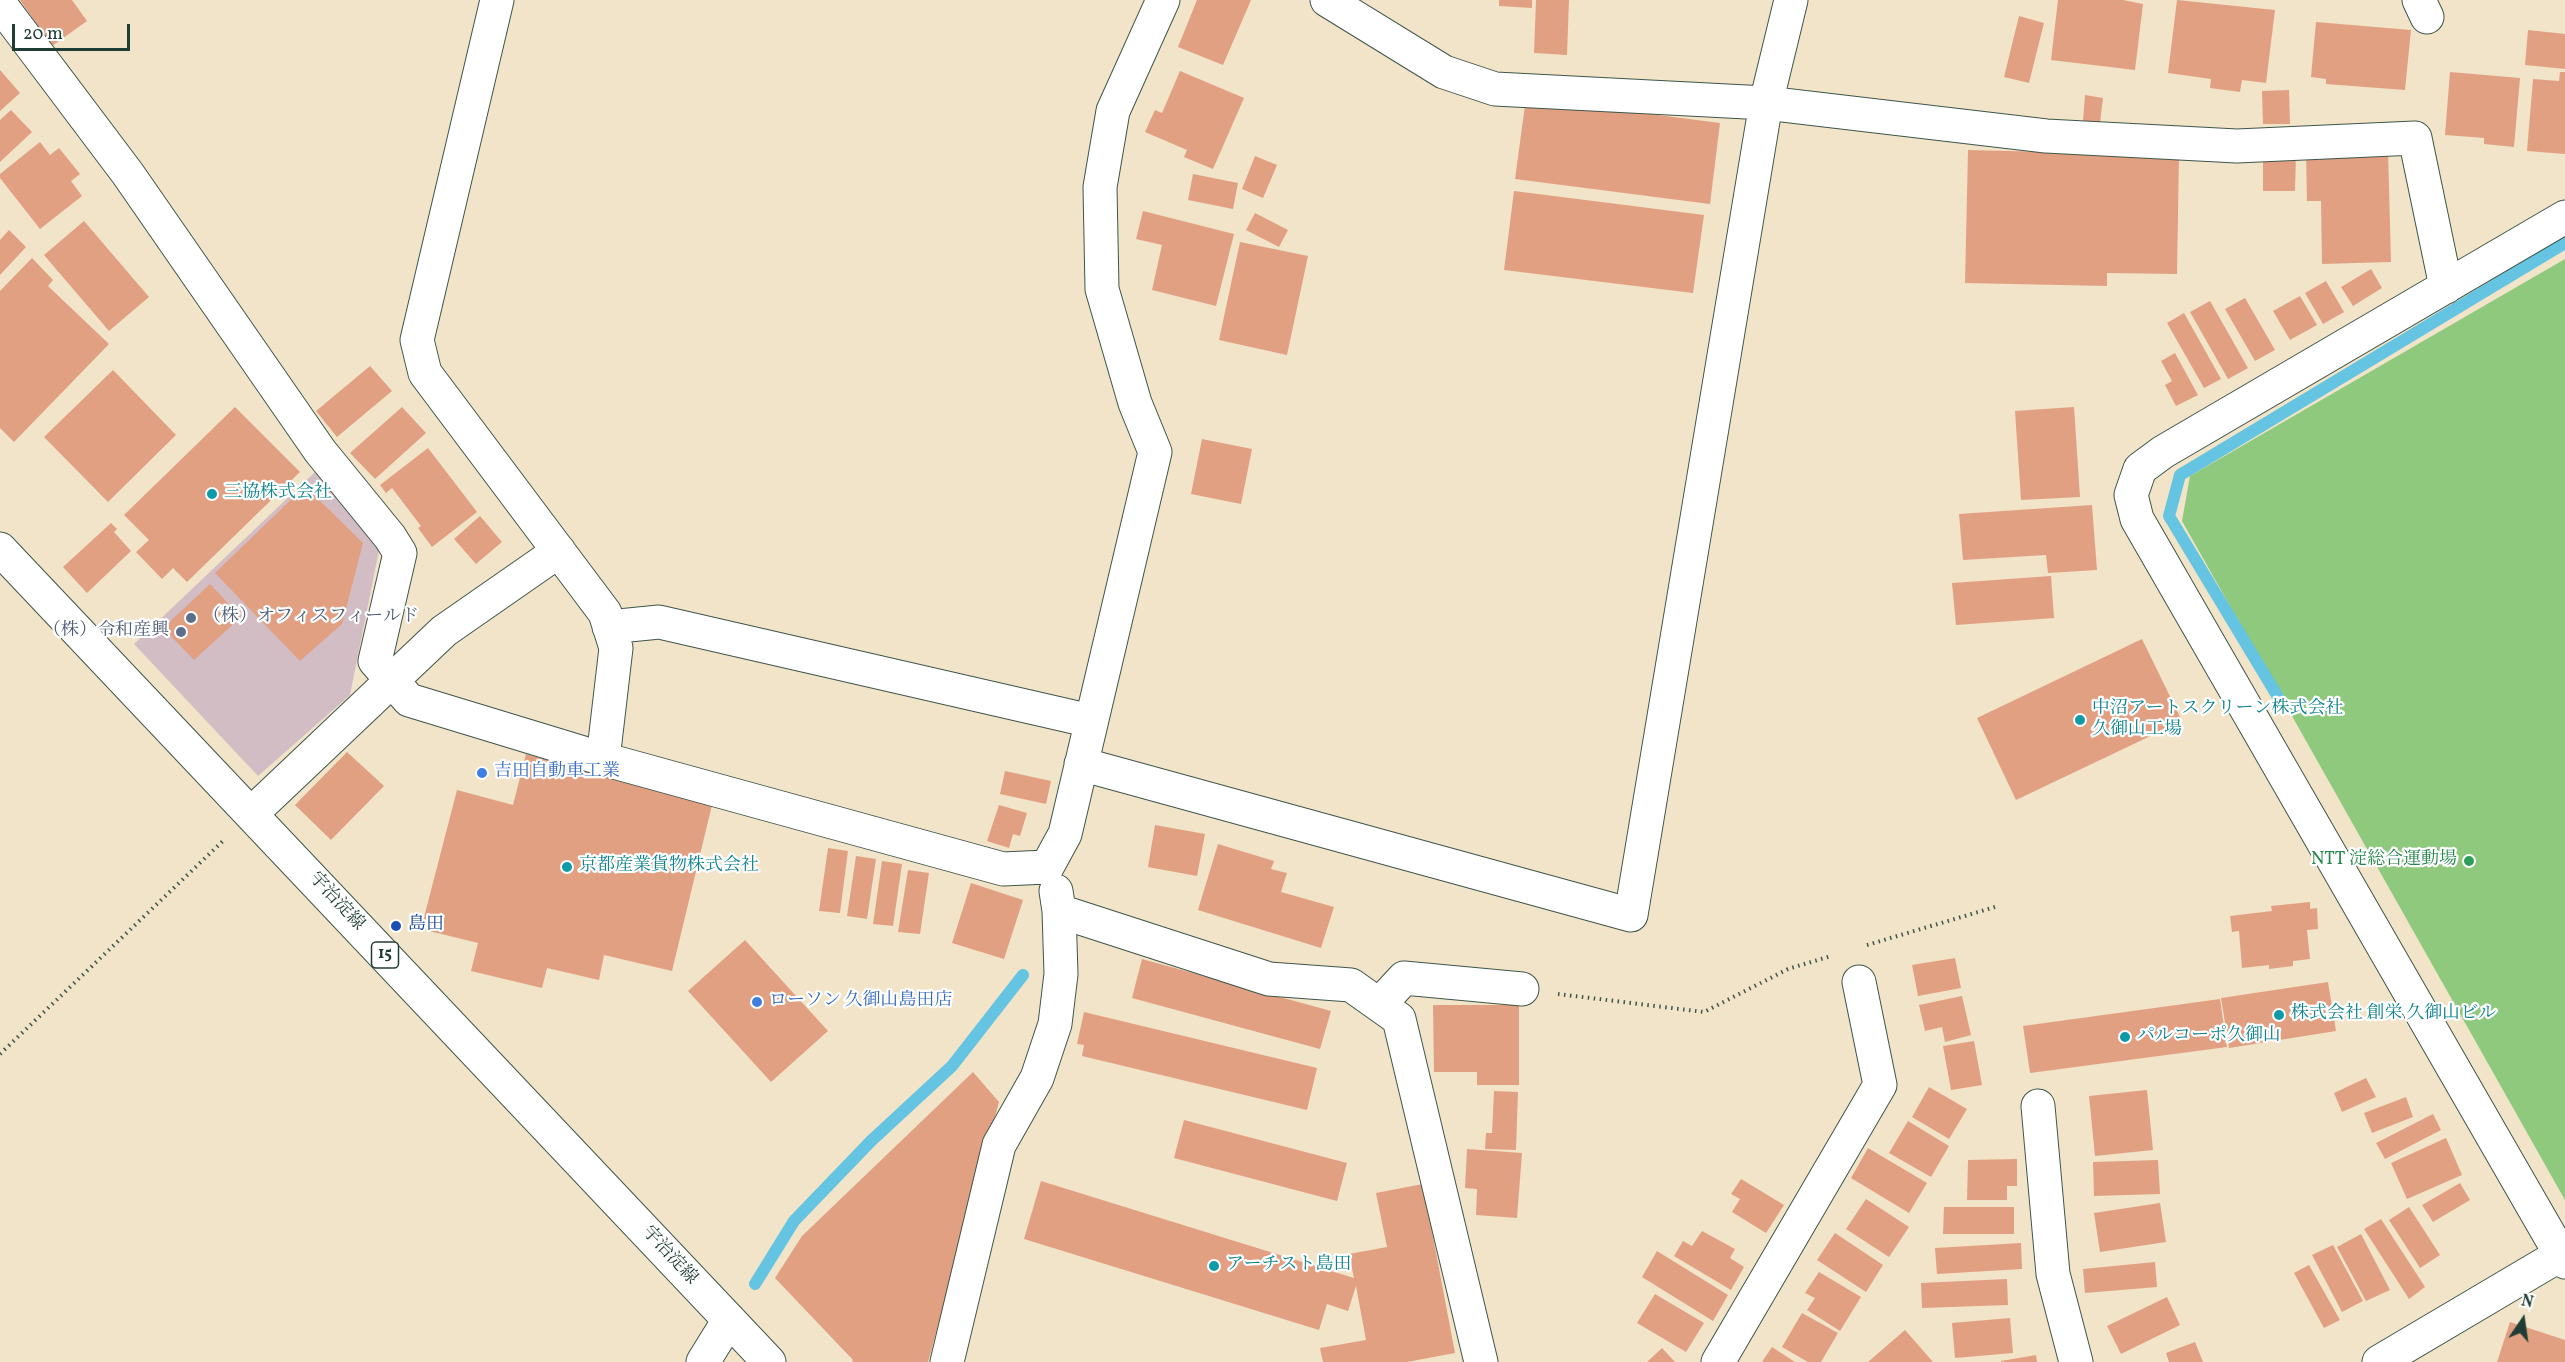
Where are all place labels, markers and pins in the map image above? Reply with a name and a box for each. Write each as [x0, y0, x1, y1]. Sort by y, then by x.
place label: 三協株式会社 [224, 483, 332, 505]
marker: 三協株式会社 [205, 487, 219, 501]
place label: （株）オフィスフィールド [203, 607, 419, 629]
marker: （株）オフィスフィールド [184, 611, 198, 625]
place label: （株）令和産興 [43, 621, 169, 643]
marker: （株）令和産興 [174, 625, 188, 639]
place label: 中沼アートスクリーン株式会社 久御山工場 [2092, 699, 2343, 742]
marker: 中沼アートスクリーン株式会社 久御山工場 [2073, 713, 2087, 727]
place label: 吉田自動車工業 [494, 762, 620, 784]
marker: 吉田自動車工業 [475, 766, 489, 780]
place label: NTT 淀総合運動場 [2311, 850, 2457, 872]
marker: NTT 淀総合運動場 [2462, 854, 2476, 868]
place label: 京都産業貨物株式会社 [579, 856, 759, 878]
marker: 京都産業貨物株式会社 [560, 860, 574, 874]
place label: 島田 [408, 915, 444, 937]
marker: 島田 [389, 919, 403, 933]
place label: ローソン 久御山島田店 [769, 991, 953, 1013]
marker: ローソン 久御山島田店 [750, 995, 764, 1009]
place label: 株式会社 創栄 久御山ビル [2291, 1004, 2496, 1026]
marker: 株式会社 創栄 久御山ビル [2272, 1008, 2286, 1022]
place label: パルコーポ久御山 [2137, 1026, 2281, 1048]
marker: パルコーポ久御山 [2118, 1030, 2132, 1044]
place label: アーチスト島田 [1226, 1255, 1351, 1277]
marker: アーチスト島田 [1207, 1259, 1221, 1273]

